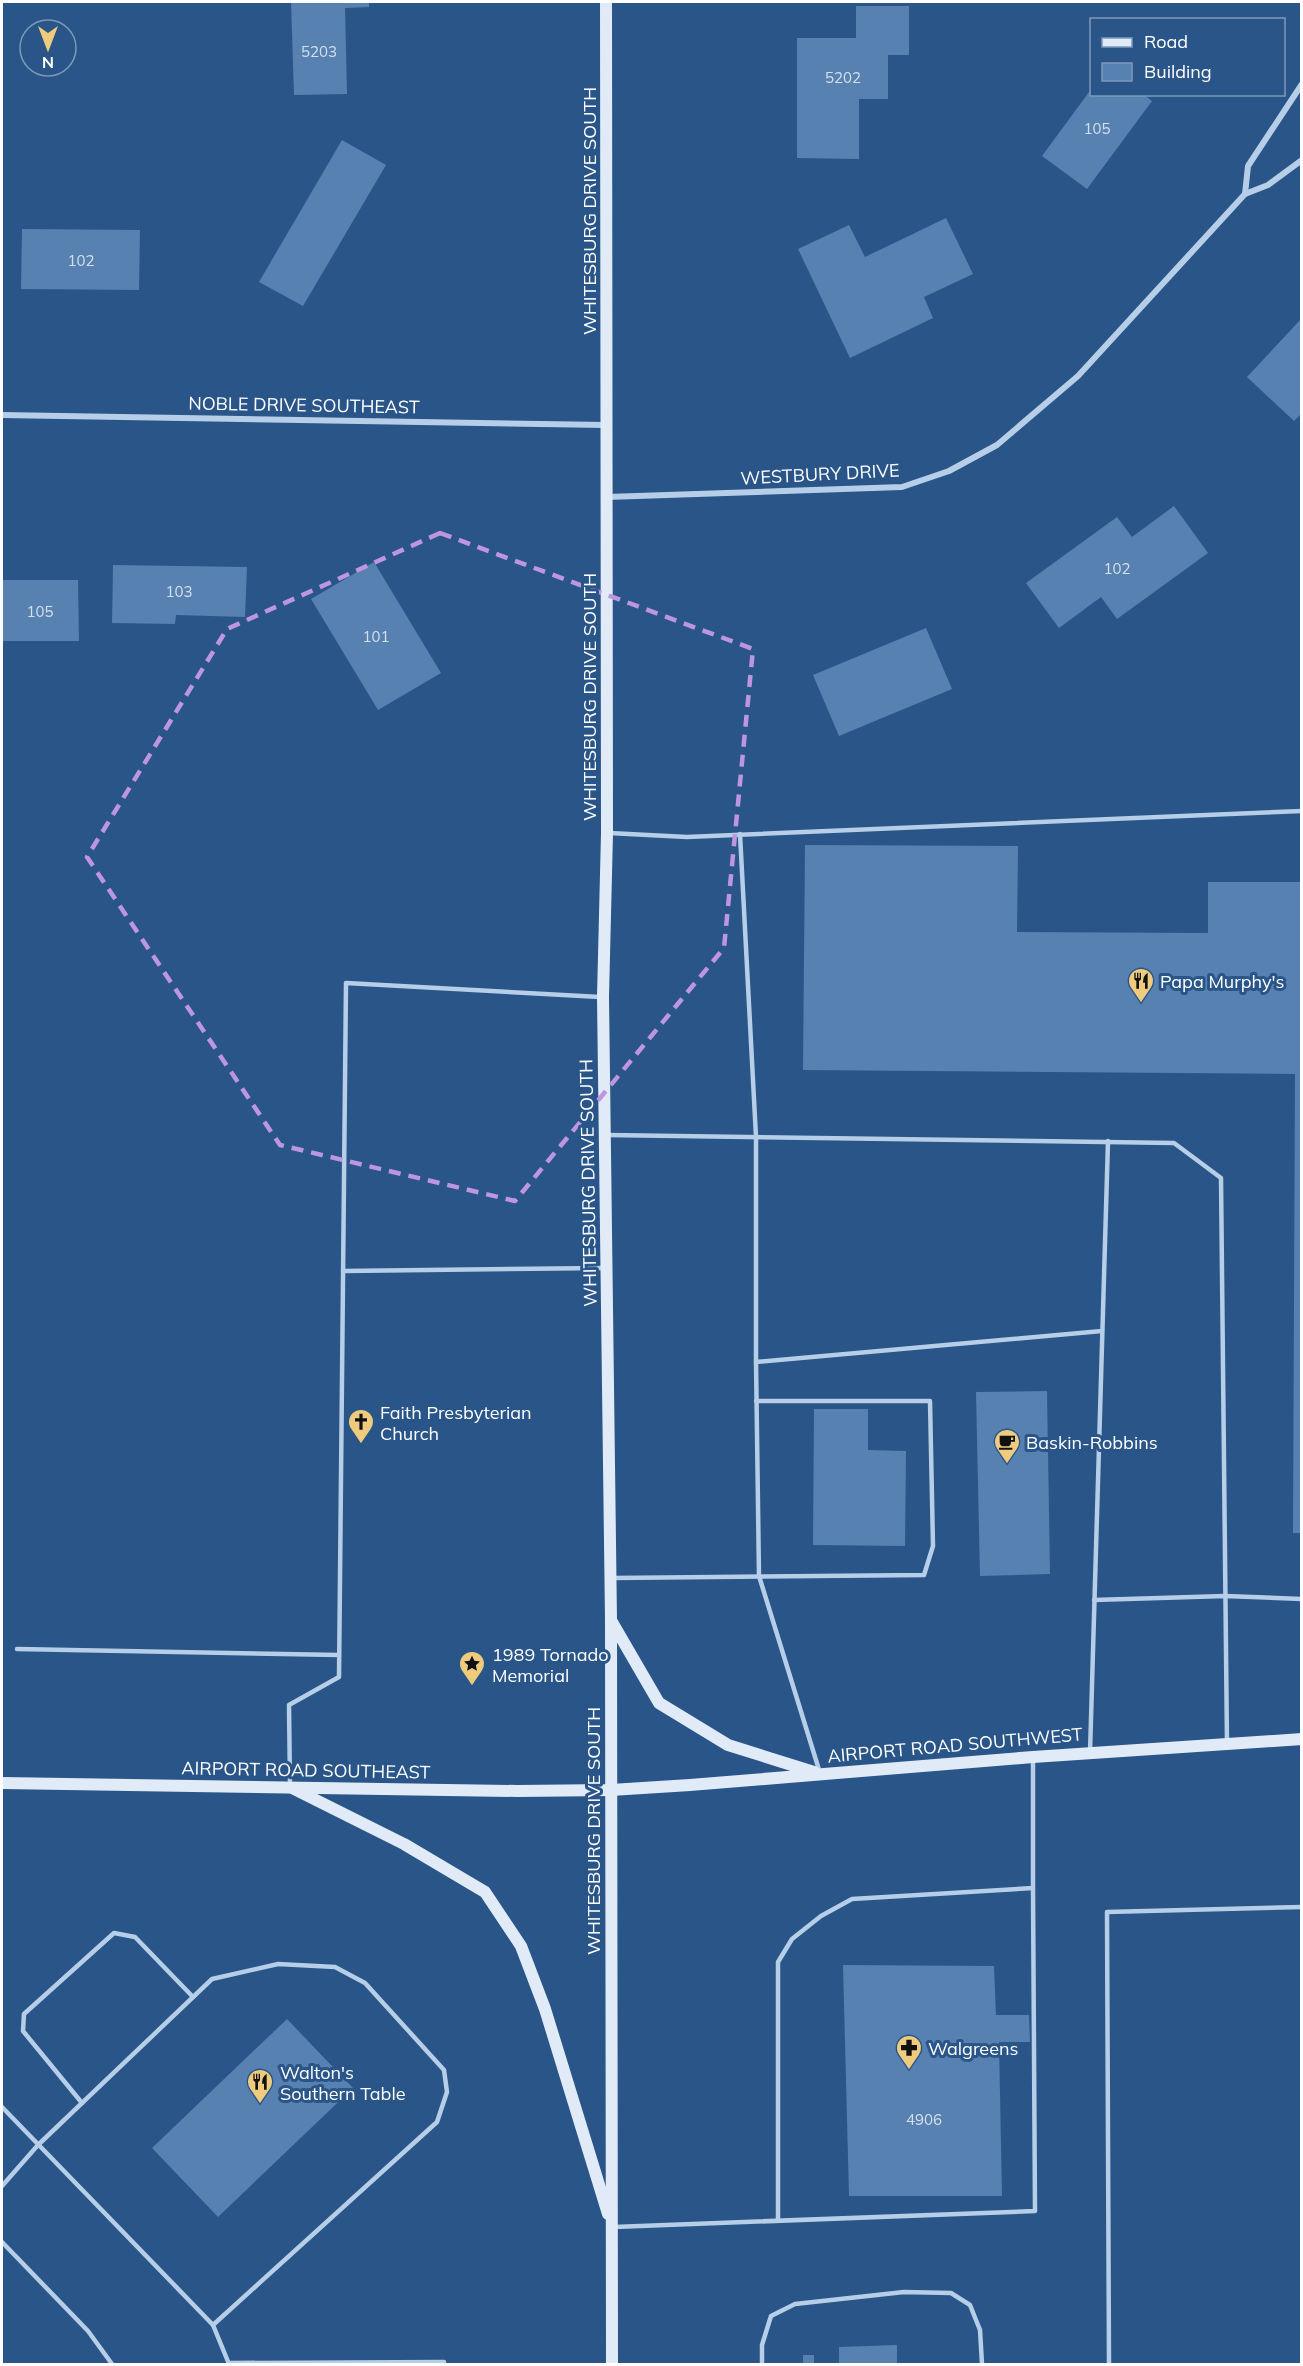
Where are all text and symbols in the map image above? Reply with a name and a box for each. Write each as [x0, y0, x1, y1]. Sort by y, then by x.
north arrow [18, 18, 78, 78]
legend [1090, 18, 1285, 96]
text: Road [1144, 30, 1188, 53]
house number: 5203 [301, 42, 337, 61]
text: N [42, 53, 54, 73]
text: Building [1144, 60, 1212, 83]
house number: 5202 [825, 68, 861, 87]
street label: WHITESBURG DRIVE SOUTH [578, 87, 601, 335]
house number: 105 [1083, 119, 1111, 138]
house number: 102 [67, 251, 95, 270]
street label: NOBLE DRIVE SOUTHEAST [188, 391, 420, 419]
street label: WESTBURY DRIVE [740, 458, 900, 490]
house number: 102 [1103, 559, 1131, 578]
street label: WHITESBURG DRIVE SOUTH [578, 573, 601, 821]
house number: 103 [165, 582, 193, 601]
house number: 105 [26, 602, 54, 621]
house number: 101 [362, 627, 390, 646]
restaurant icon: Papa Murphy's [1126, 966, 1156, 1004]
place label: Papa Murphy's [1160, 970, 1285, 993]
street label: WHITESBURG DRIVE SOUTH [574, 1059, 602, 1307]
place label: Faith Presbyterian Church [380, 1401, 532, 1445]
church icon: Faith Presbyterian Church [346, 1407, 376, 1445]
cafe icon: Baskin-Robbins [992, 1427, 1022, 1465]
place label: Baskin-Robbins [1026, 1431, 1158, 1454]
place label: 1989 Tornado Memorial [492, 1643, 609, 1687]
place icon: 1989 Tornado Memorial [457, 1649, 487, 1687]
street label: WHITESBURG DRIVE SOUTH [582, 1707, 605, 1955]
street label: AIRPORT ROAD SOUTHWEST [826, 1722, 1084, 1768]
street label: AIRPORT ROAD SOUTHEAST [181, 1756, 431, 1784]
pharmacy icon: Walgreens [894, 2033, 924, 2071]
place label: Walgreens [928, 2037, 1018, 2060]
place label: Walton's Southern Table [280, 2061, 405, 2105]
restaurant icon: Walton's Southern Table [245, 2067, 275, 2105]
house number: 4906 [906, 2110, 942, 2129]

